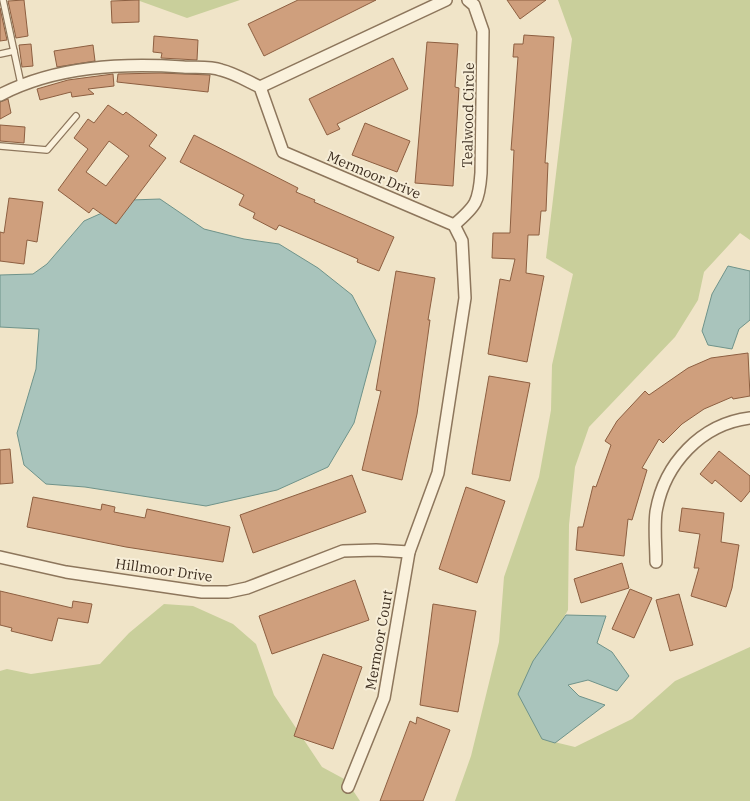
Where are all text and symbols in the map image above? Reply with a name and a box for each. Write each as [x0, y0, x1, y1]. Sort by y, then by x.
street label: Tealwood Circle [458, 62, 478, 168]
street label: Mermoor Drive [324, 147, 424, 203]
street label: Hillmoor Drive [114, 554, 214, 586]
street label: Mermoor Court [361, 588, 397, 692]

